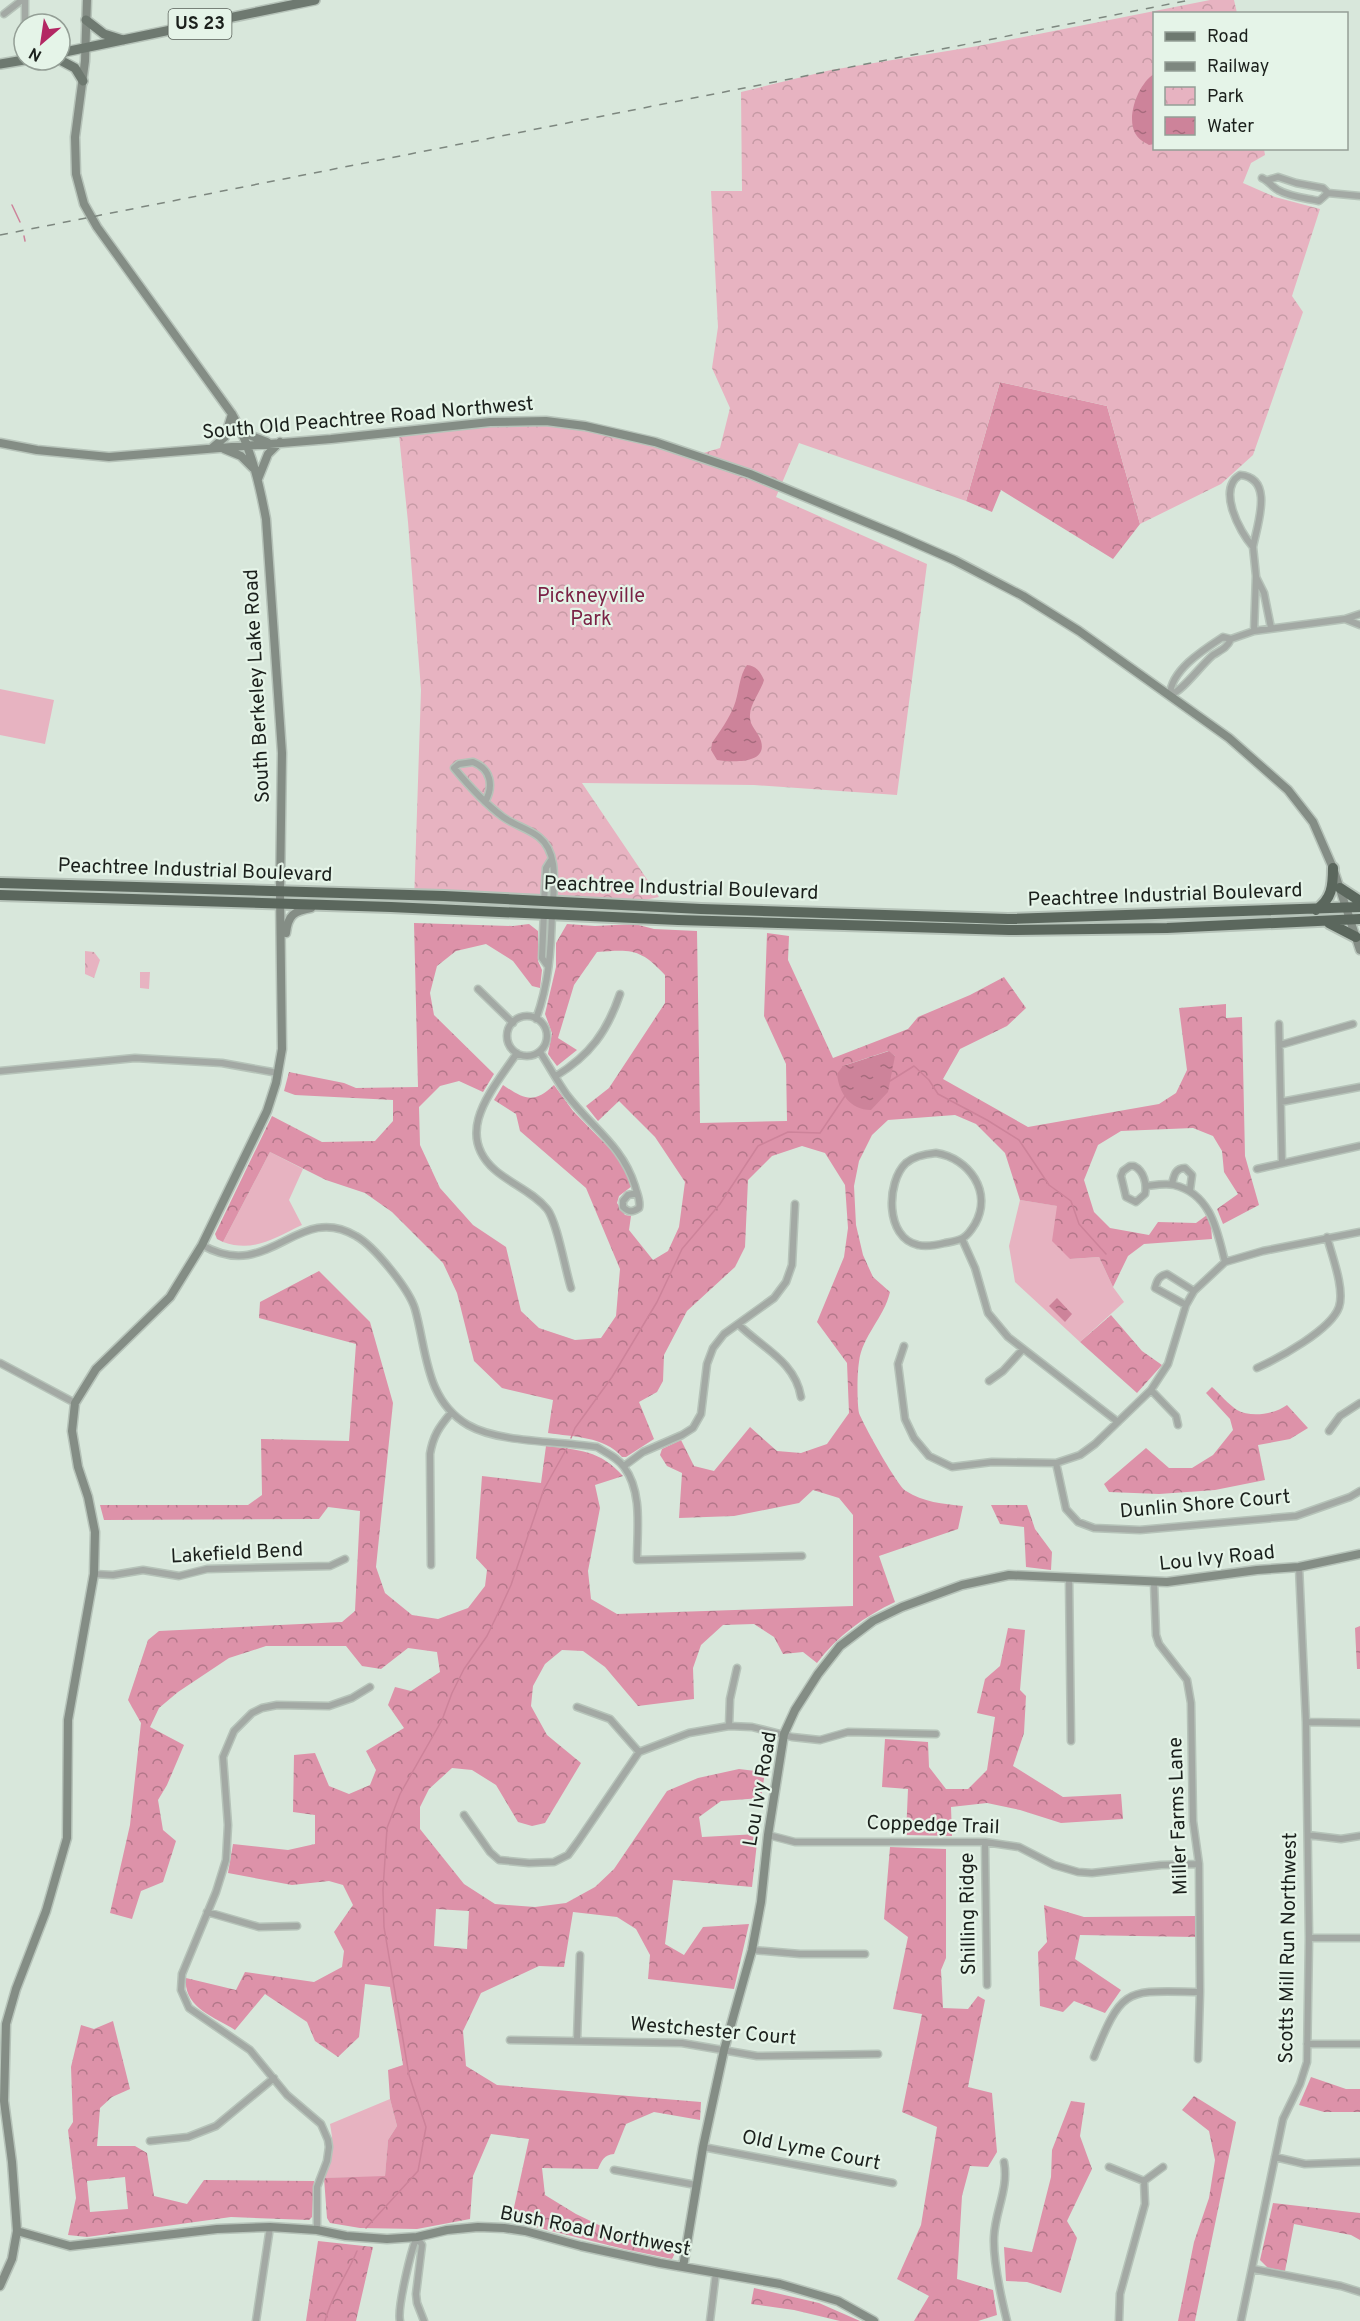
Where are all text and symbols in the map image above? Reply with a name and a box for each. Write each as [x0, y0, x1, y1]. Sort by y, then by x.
road number: US 23 [168, 9, 232, 39]
north arrow [12, 12, 72, 72]
legend [1153, 12, 1348, 150]
text: Road [1207, 26, 1249, 49]
text: N [26, 42, 46, 65]
text: Railway [1207, 56, 1269, 79]
text: Park [1207, 86, 1244, 109]
text: Water [1207, 116, 1254, 139]
street label: South Old Peachtree Road Northwest [201, 392, 535, 446]
street label: South Berkeley Lake Road [239, 568, 277, 804]
park label: Pickneyville Park [537, 584, 645, 633]
street label: Peachtree Industrial Boulevard [57, 853, 333, 889]
street label: Peachtree Industrial Boulevard [543, 871, 819, 907]
street label: Peachtree Industrial Boulevard [1027, 878, 1303, 914]
street label: Dunlin Shore Court [1119, 1485, 1291, 1525]
street label: Lakefield Bend [170, 1538, 304, 1570]
street label: Lou Ivy Road [1158, 1540, 1276, 1578]
street label: Lou Ivy Road [738, 1729, 784, 1849]
street label: Miller Farms Lane [1163, 1736, 1195, 1896]
street label: Coppedge Trail [866, 1811, 1000, 1841]
street label: Scotts Mill Run Northwest [1274, 1832, 1304, 2064]
street label: Shilling Ridge [955, 1852, 983, 1976]
street label: Westchester Court [629, 2012, 797, 2052]
street label: Old Lyme Court [739, 2125, 883, 2177]
street label: Bush Road Northwest [497, 2201, 693, 2263]

